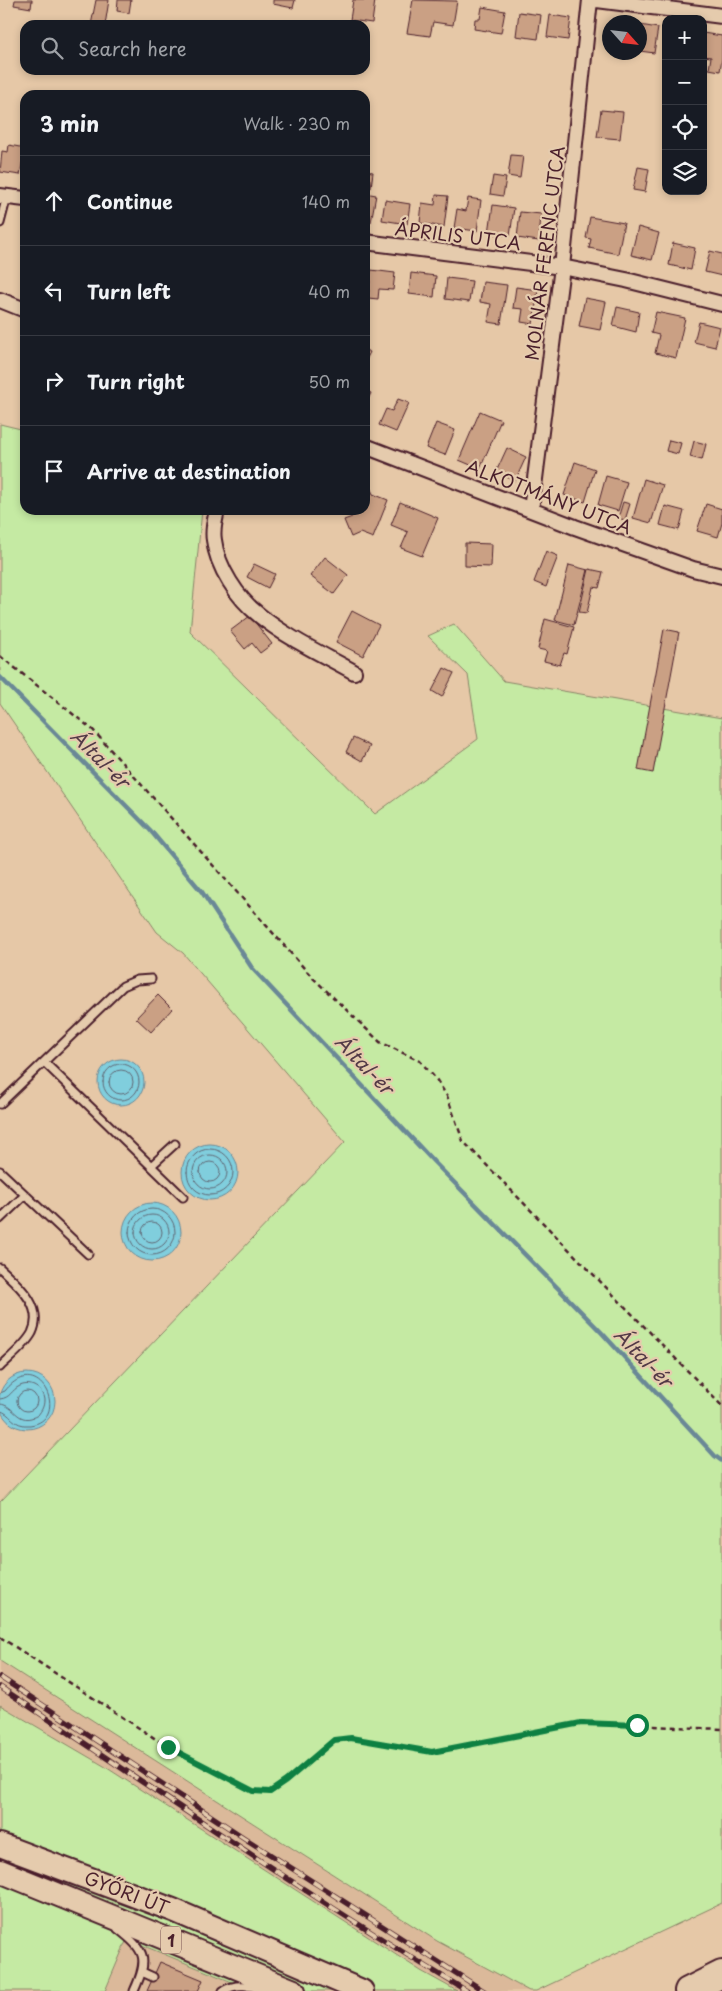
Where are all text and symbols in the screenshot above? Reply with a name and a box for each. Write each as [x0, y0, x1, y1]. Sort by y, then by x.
north arrow [602, 15, 647, 60]
map controls [662, 15, 707, 195]
button: + [662, 15, 707, 60]
search box [20, 20, 370, 75]
icon: search [38, 34, 66, 62]
text: Search here [78, 34, 187, 62]
button: − [662, 60, 707, 105]
button: locate [662, 105, 707, 150]
text: 3 min [40, 107, 99, 139]
text: Walk · 230 m [243, 111, 350, 135]
street label: MOLNÁR FERENC UTCA [517, 144, 571, 362]
button: layers [662, 150, 707, 195]
icon: ahead [40, 187, 68, 215]
text: Continue [87, 187, 173, 215]
text: 140 m [302, 189, 350, 213]
street label: ÁPRILIS UTCA [394, 214, 522, 256]
icon: left [40, 277, 68, 305]
text: Turn left [87, 277, 171, 305]
text: 40 m [308, 279, 350, 303]
icon: right [40, 367, 68, 395]
text: Turn right [87, 367, 185, 395]
text: 50 m [309, 369, 350, 393]
street label: ALKOTMÁNY UTCA [462, 452, 636, 540]
icon: arrive [40, 457, 68, 485]
text: Arrive at destination [87, 457, 291, 485]
water label: Által-ér [65, 722, 139, 796]
water label: Által-ér [329, 1028, 403, 1102]
water label: Által-ér [608, 1321, 682, 1395]
route start [626, 1714, 649, 1737]
route end [157, 1736, 180, 1759]
street label: GYŐRI ÚT [81, 1863, 174, 1921]
road number: 1 [161, 1926, 181, 1954]

